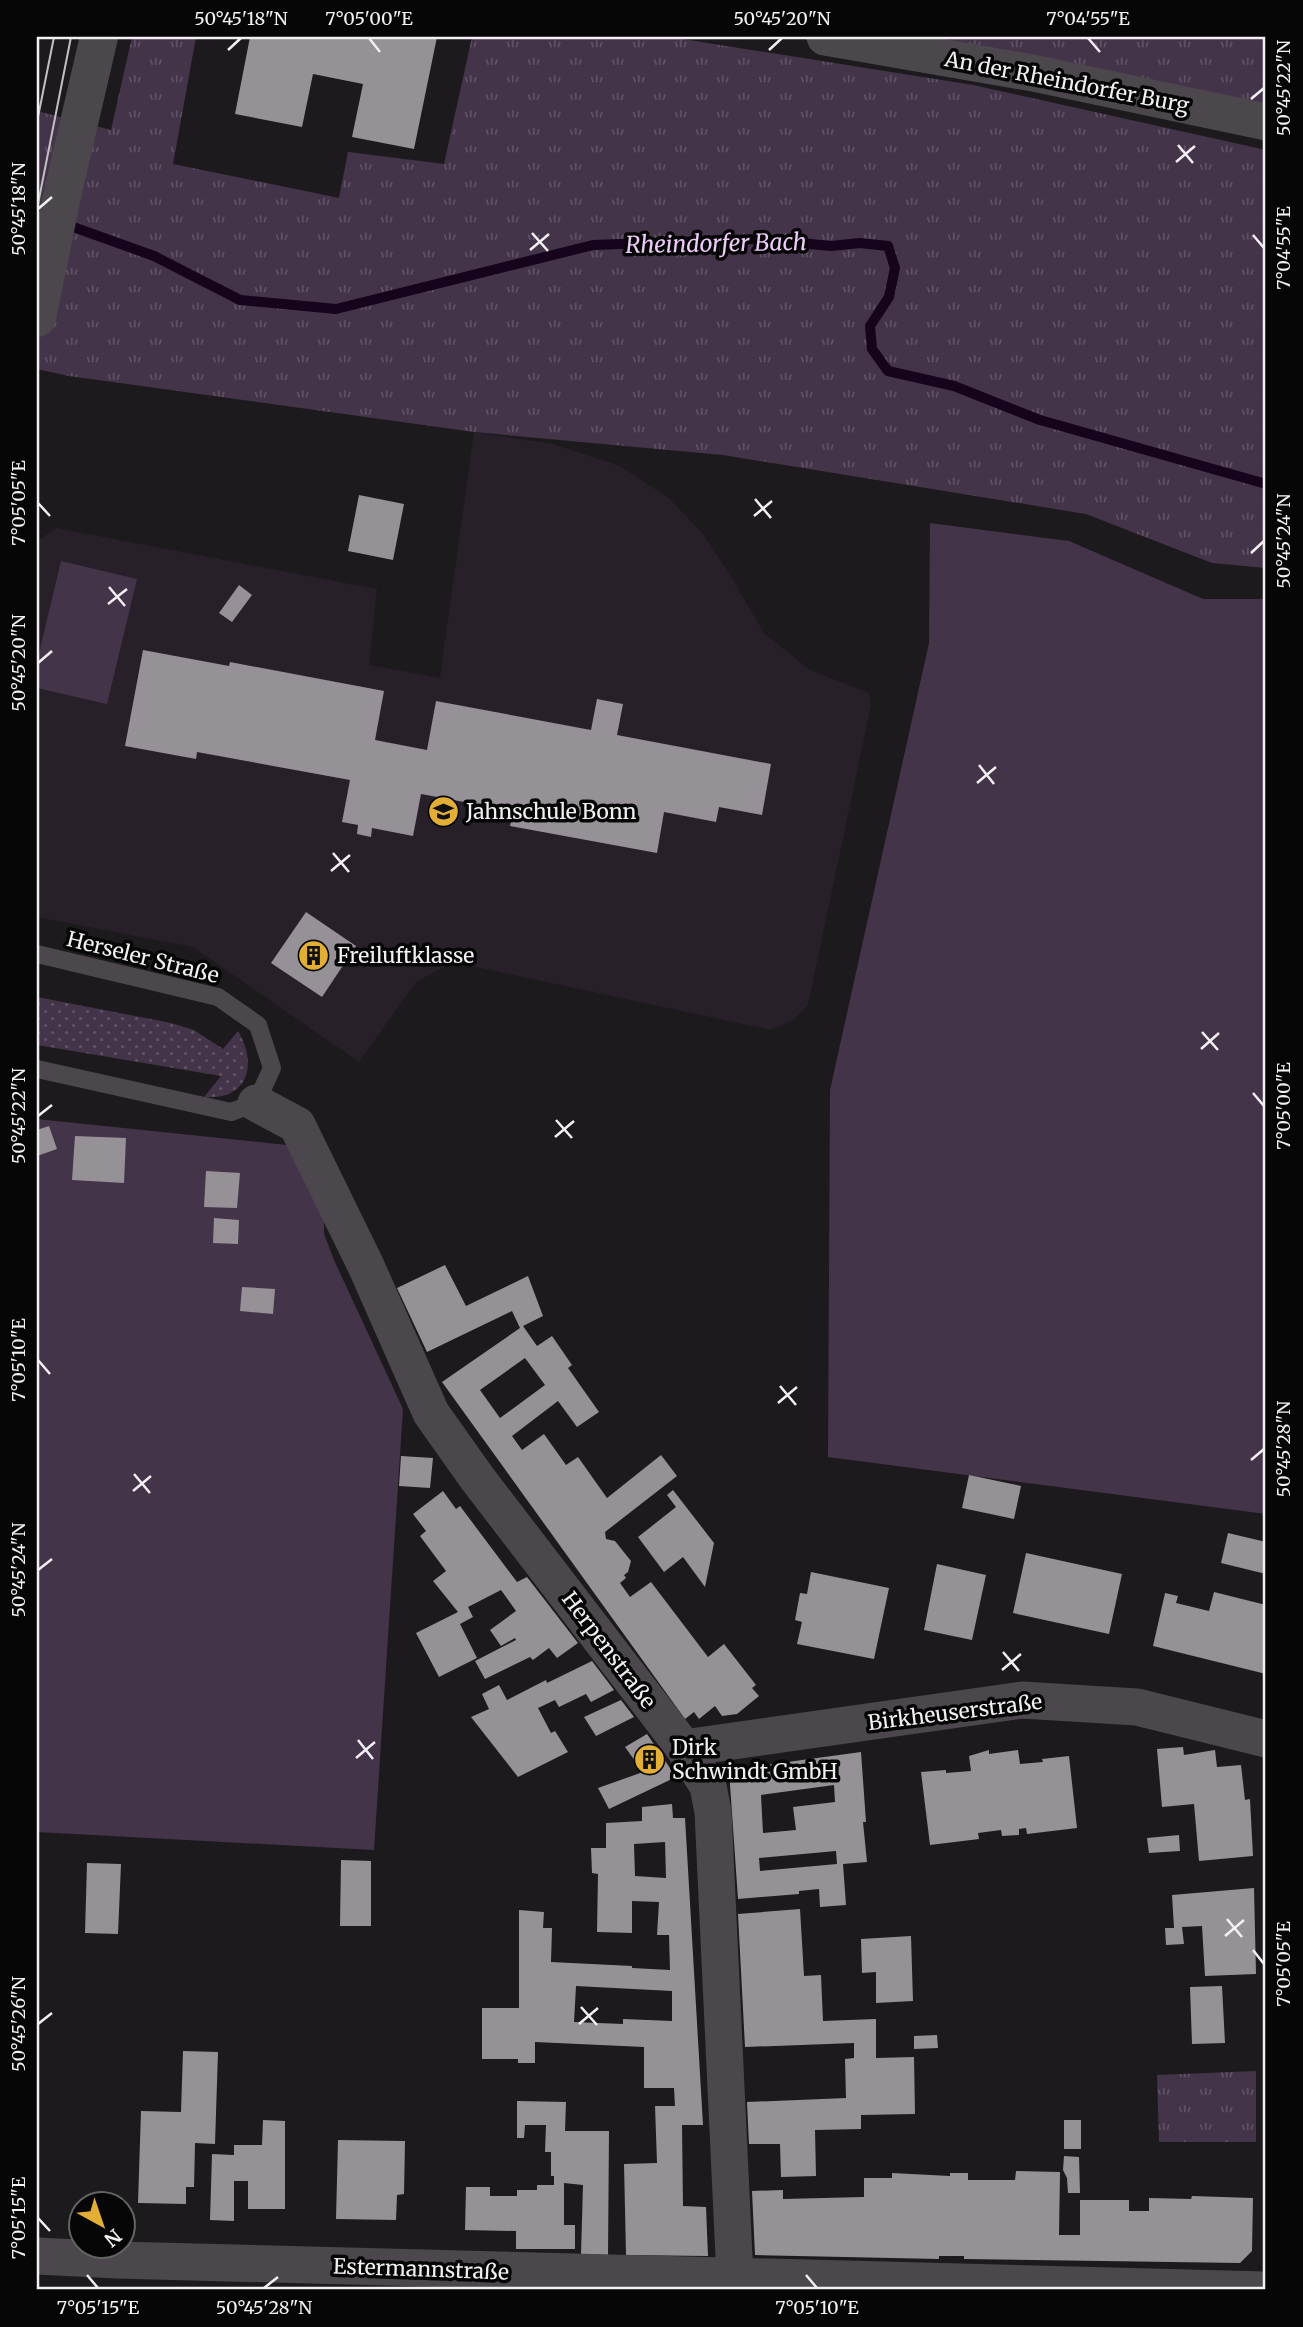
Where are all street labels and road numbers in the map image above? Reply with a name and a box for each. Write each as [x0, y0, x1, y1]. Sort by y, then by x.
street label: An der Rheindorfer Burg [942, 45, 1192, 119]
street label: Herseler Straße [64, 925, 222, 989]
street label: Herpenstraße [556, 1586, 662, 1714]
street label: Birkheuserstraße [866, 1688, 1044, 1736]
street label: Estermannstraße [333, 2252, 510, 2286]

